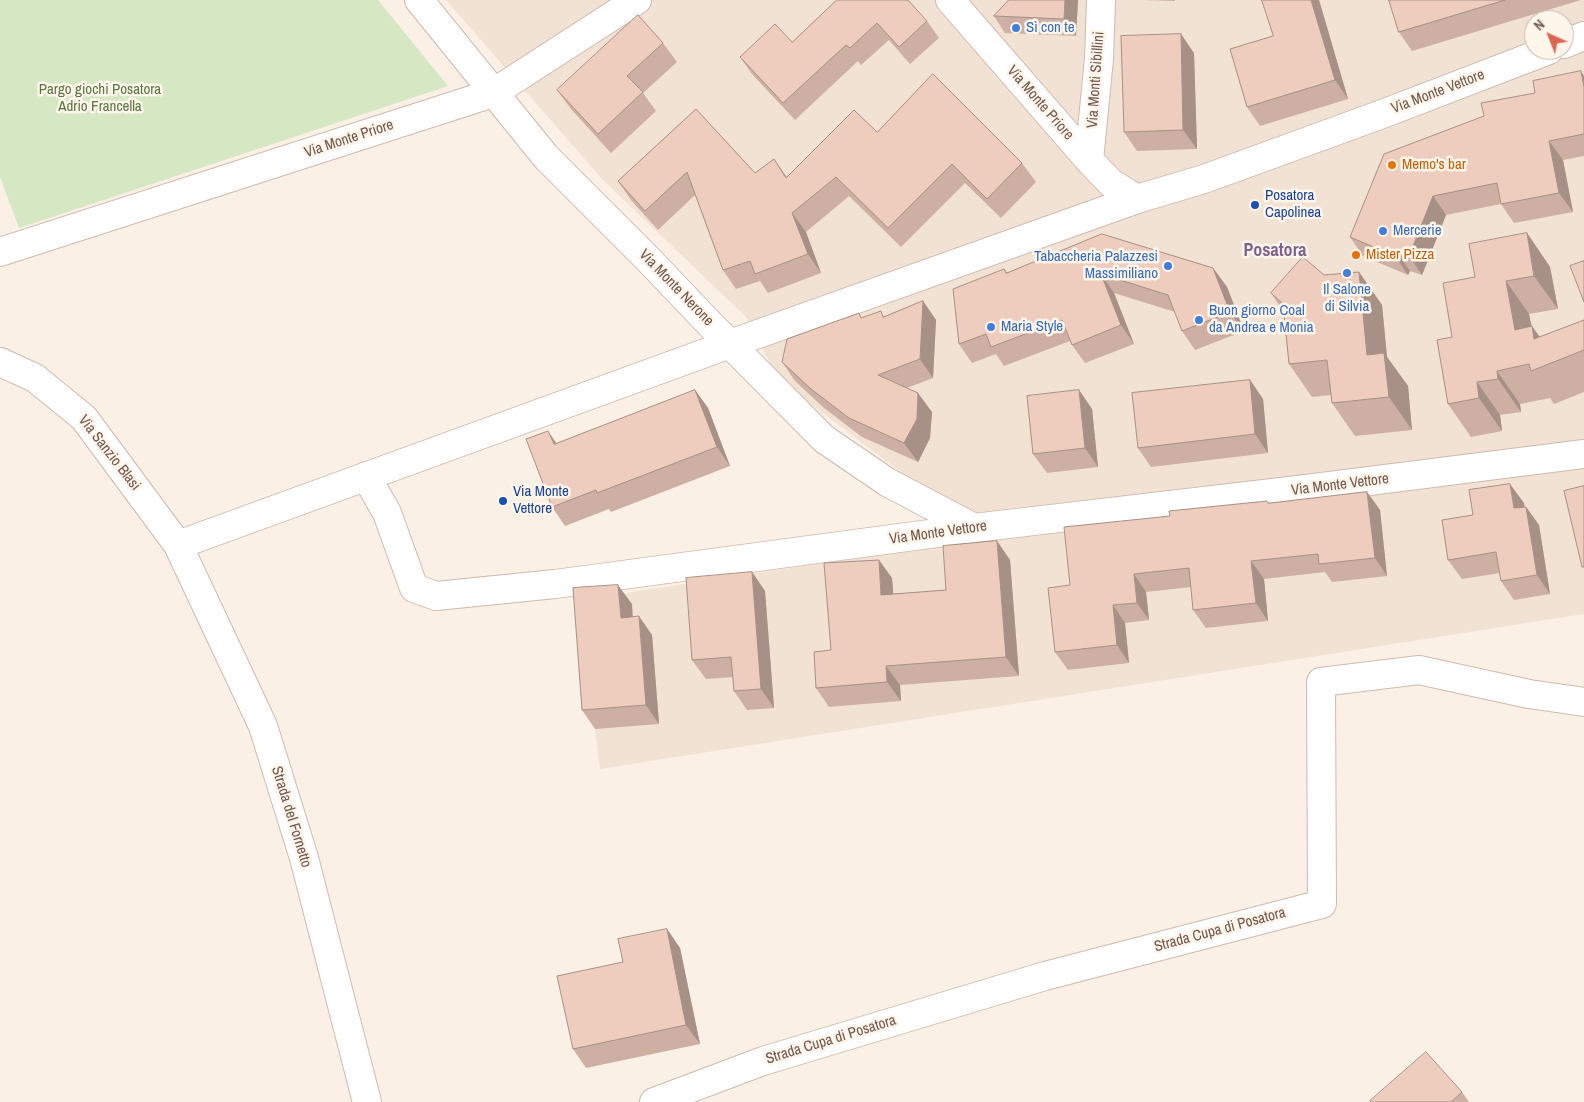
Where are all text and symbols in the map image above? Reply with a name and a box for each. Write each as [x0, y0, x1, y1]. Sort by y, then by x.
north arrow [1524, 10, 1574, 60]
text: N [1530, 16, 1549, 34]
place label: Sì con te [1026, 19, 1075, 37]
marker: Sì con te [1010, 22, 1022, 34]
street label: Via Monti Sibillini [1084, 31, 1108, 129]
street label: Via Monte Priore [1003, 62, 1077, 144]
street label: Via Monte Vettore [1389, 66, 1487, 118]
park label: Pargo giochi Posatora Adrio Francella [39, 81, 161, 116]
street label: Via Monte Priore [302, 116, 396, 162]
place label: Memo's bar [1402, 156, 1466, 174]
marker: Memo's bar [1386, 159, 1398, 171]
place label: Posatora Capolinea [1265, 187, 1321, 222]
marker: Posatora Capolinea [1249, 199, 1261, 211]
place label: Mercerie [1393, 222, 1442, 240]
marker: Mercerie [1377, 225, 1389, 237]
district label: Posatora [1243, 240, 1307, 262]
street label: Via Monte Nerone [635, 246, 717, 330]
place label: Mister Pizza [1366, 246, 1434, 264]
place label: Tabaccheria Palazzesi Massimiliano [1034, 248, 1158, 283]
marker: Mister Pizza [1350, 249, 1362, 261]
marker: Tabaccheria Palazzesi Massimiliano [1162, 260, 1174, 272]
marker: Il Salone di Silvia [1341, 267, 1353, 279]
place label: Il Salone di Silvia [1323, 281, 1371, 316]
place label: Buon giorno Coal da Andrea e Monia [1209, 302, 1314, 337]
marker: Buon giorno Coal da Andrea e Monia [1193, 314, 1205, 326]
place label: Maria Style [1001, 318, 1063, 336]
marker: Maria Style [985, 321, 997, 333]
street label: Via Sanzio Blasi [74, 412, 144, 494]
street label: Via Monte Vettore [1290, 470, 1390, 500]
place label: Via Monte Vettore [513, 483, 569, 518]
marker: Via Monte Vettore [497, 495, 509, 507]
street label: Via Monte Vettore [888, 517, 988, 549]
street label: Strada del Fornetto [267, 764, 315, 870]
street label: Strada Cupa di Posatora [1152, 904, 1288, 956]
street label: Strada Cupa di Posatora [764, 1012, 898, 1068]

